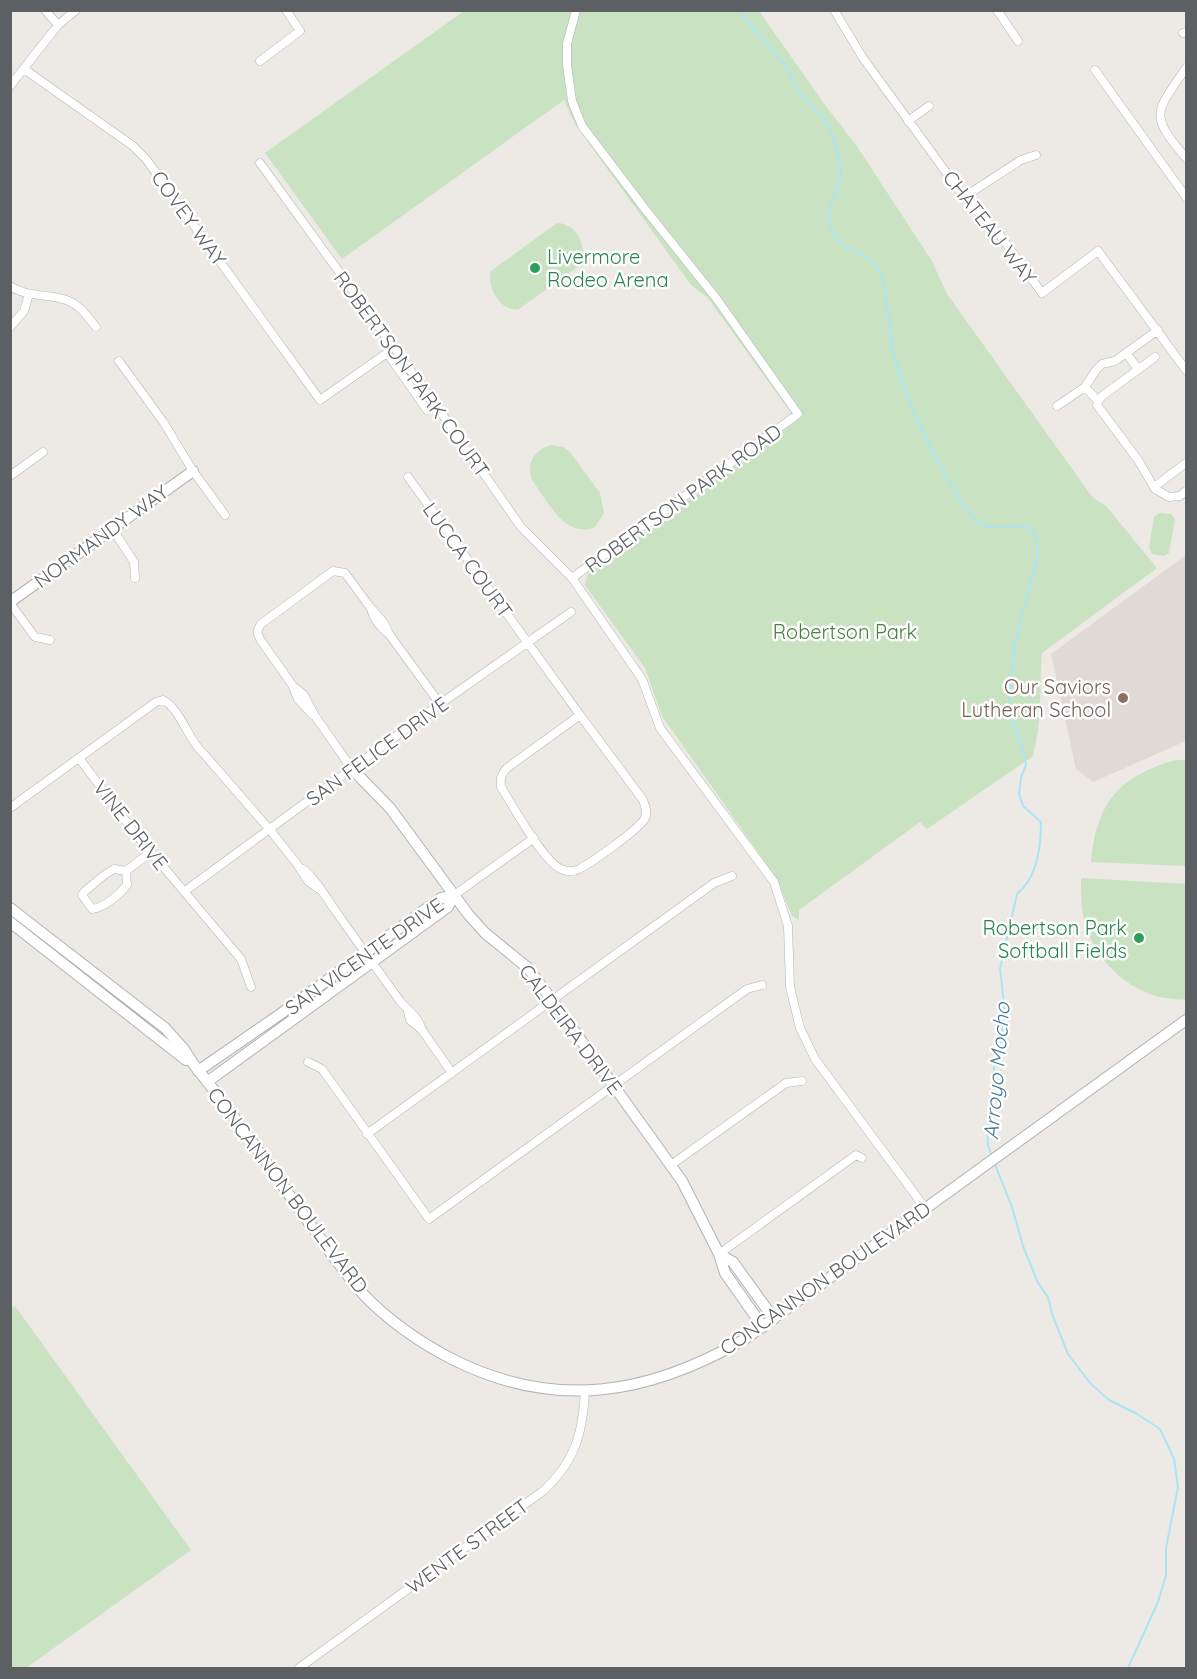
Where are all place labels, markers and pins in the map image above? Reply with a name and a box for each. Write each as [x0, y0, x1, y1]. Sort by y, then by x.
place label: Livermore Rodeo Arena [547, 244, 669, 292]
marker: Livermore Rodeo Arena [528, 261, 542, 275]
place label: Our Saviors Lutheran School [961, 674, 1111, 722]
marker: Our Saviors Lutheran School [1116, 691, 1130, 705]
place label: Robertson Park Softball Fields [983, 915, 1127, 963]
marker: Robertson Park Softball Fields [1132, 931, 1146, 945]

